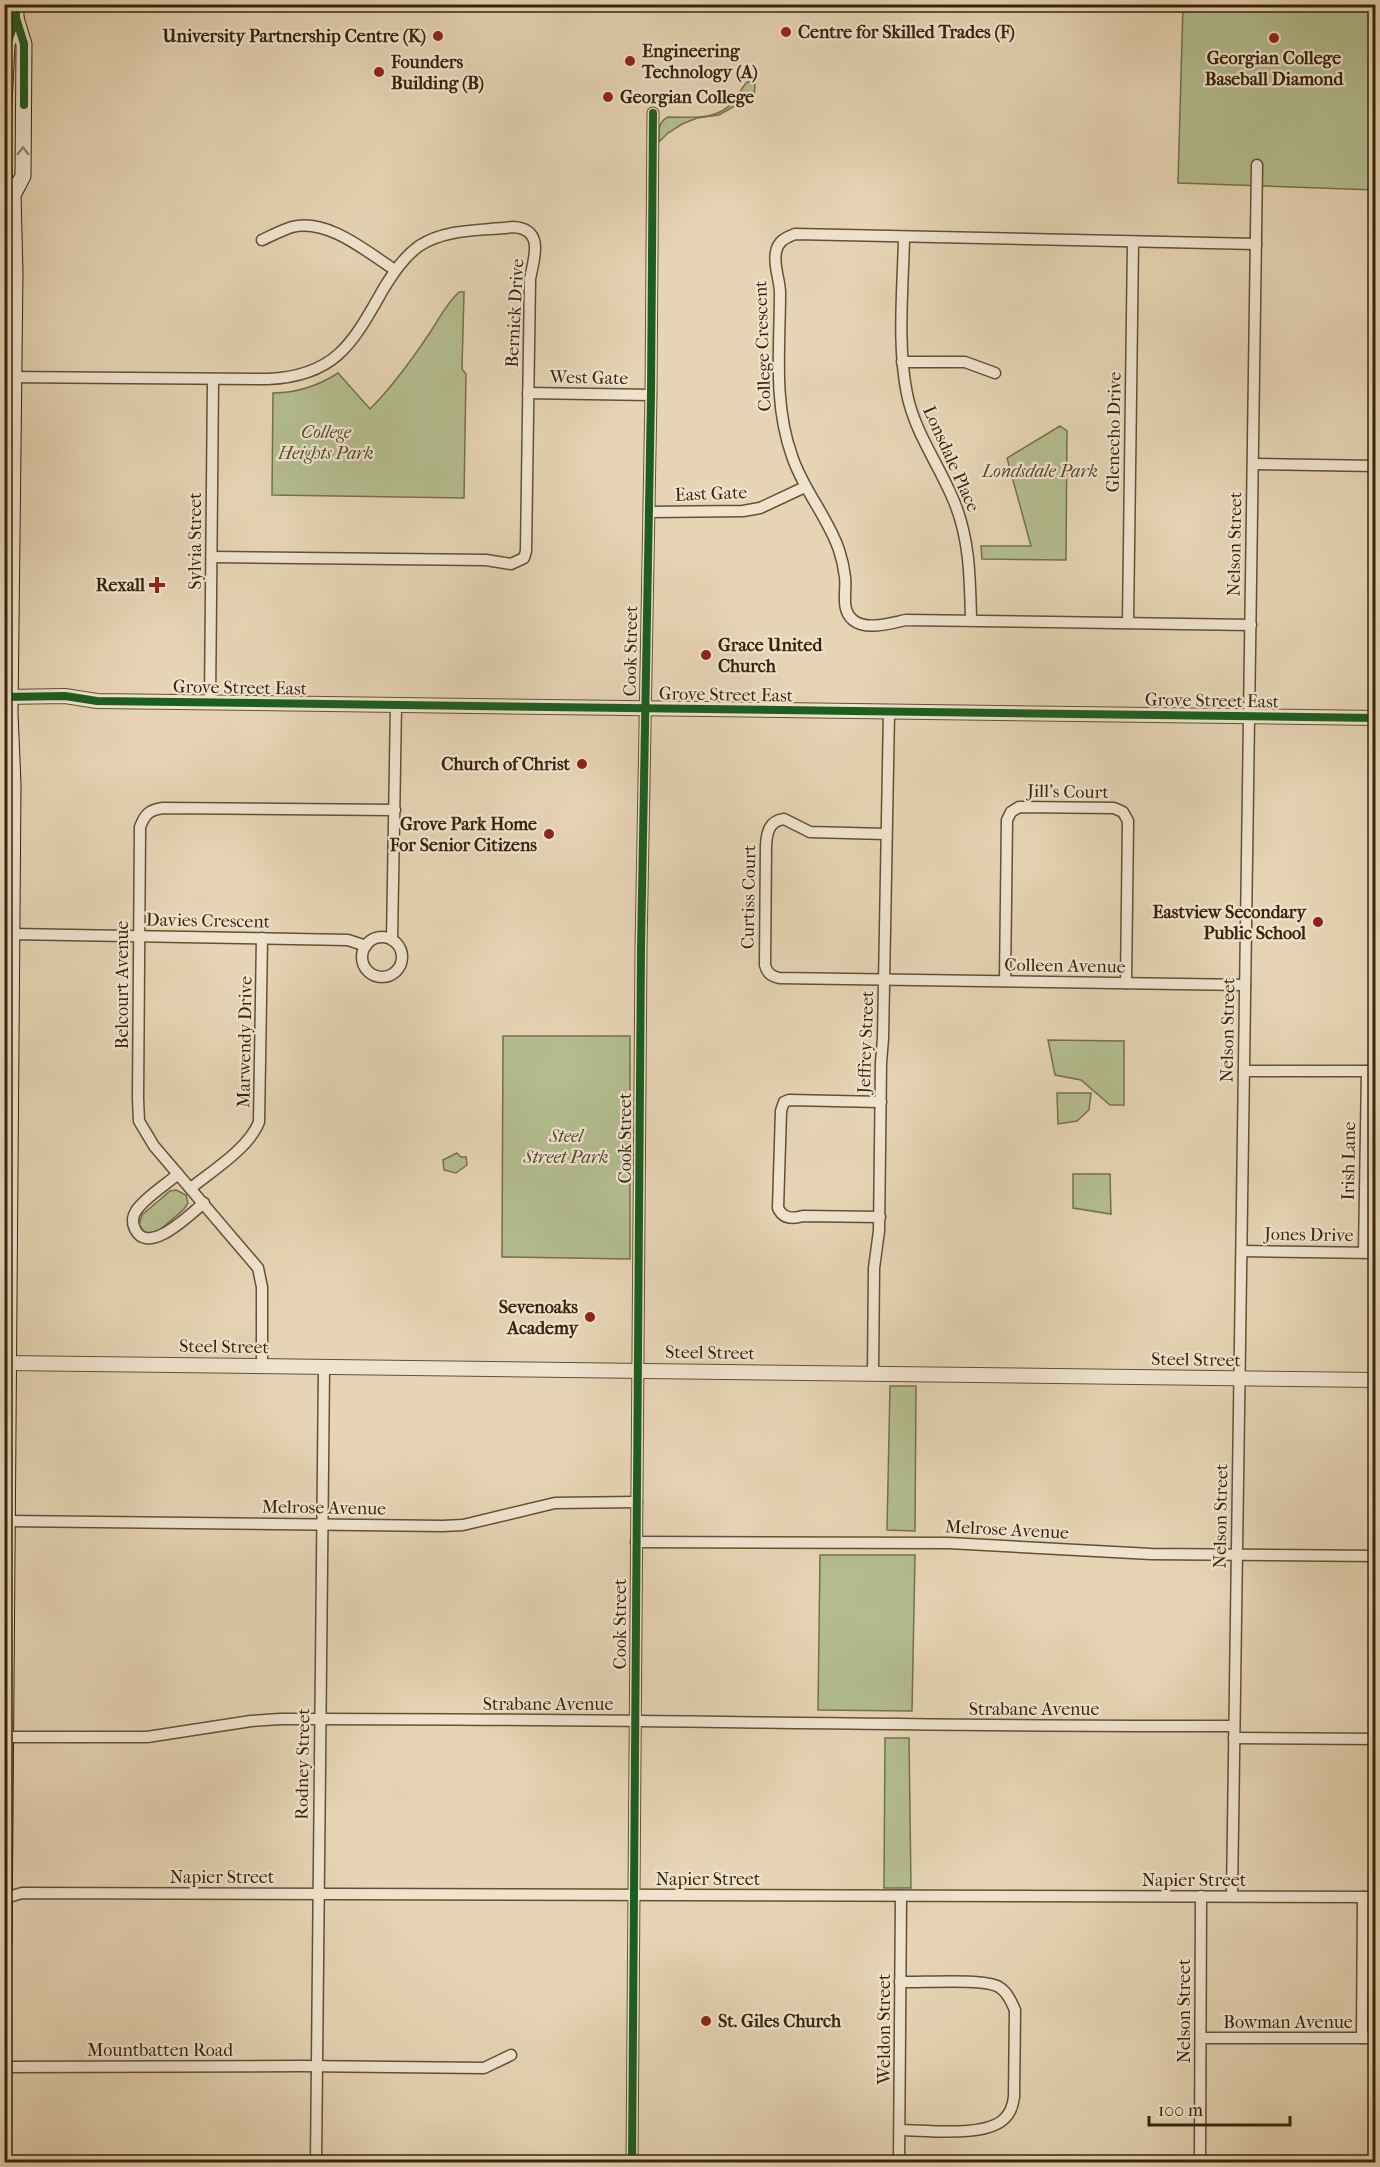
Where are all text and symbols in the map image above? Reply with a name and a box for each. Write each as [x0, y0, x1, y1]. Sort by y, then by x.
place label: Centre for Skilled Trades (F) [798, 22, 1015, 43]
marker: Centre for Skilled Trades (F) [779, 25, 793, 39]
place label: University Partnership Centre (K) [162, 26, 426, 47]
marker: University Partnership Centre (K) [431, 29, 445, 43]
marker: Georgian College Baseball Diamond [1267, 31, 1281, 45]
place label: Engineering Technology (A) [641, 41, 758, 83]
place label: Georgian College Baseball Diamond [1205, 48, 1344, 90]
place label: Founders Building (B) [390, 52, 484, 94]
marker: Engineering Technology (A) [623, 54, 637, 68]
marker: Founders Building (B) [372, 65, 386, 79]
place label: Georgian College [620, 87, 754, 108]
marker: Georgian College [601, 90, 615, 104]
one-way arrow [17, 147, 29, 156]
street label: Bernick Drive [502, 258, 528, 368]
street label: College Crescent [750, 280, 776, 412]
street label: West Gate [548, 367, 629, 389]
street label: Glenecho Drive [1102, 371, 1126, 492]
street label: Lonsdale Place [918, 403, 984, 515]
park label: College Heights Park [277, 422, 374, 464]
park label: Londsdale Park [980, 461, 1098, 482]
street label: East Gate [674, 482, 748, 506]
street label: Nelson Street [1224, 491, 1246, 596]
street label: Sylvia Street [185, 492, 206, 590]
place label: Rexall [96, 575, 146, 596]
marker: Rexall [150, 578, 164, 592]
street label: Cook Street [620, 605, 642, 697]
place label: Grace United Church [718, 635, 823, 677]
marker: Grace United Church [699, 648, 713, 662]
street label: Grove Street East [173, 676, 308, 700]
street label: Grove Street East [659, 683, 794, 707]
street label: Grove Street East [1145, 689, 1280, 713]
place label: Church of Christ [441, 754, 571, 775]
marker: Church of Christ [575, 757, 589, 771]
street label: Jill's Court [1025, 781, 1109, 803]
place label: Grove Park Home For Senior Citizens [389, 814, 537, 856]
marker: Grove Park Home For Senior Citizens [542, 827, 556, 841]
street label: Curtiss Court [738, 844, 760, 949]
place label: Eastview Secondary Public School [1153, 902, 1307, 944]
street label: Davies Crescent [146, 909, 271, 933]
marker: Eastview Secondary Public School [1311, 915, 1325, 929]
street label: Belcourt Avenue [112, 921, 133, 1049]
street label: Colleen Avenue [1004, 954, 1126, 978]
street label: Marwendy Drive [233, 976, 257, 1108]
street label: Nelson Street [1217, 977, 1239, 1082]
street label: Jeffrey Street [854, 990, 878, 1096]
street label: Cook Street [615, 1092, 636, 1183]
street label: Irish Lane [1338, 1121, 1360, 1201]
park label: Steel Street Park [523, 1126, 608, 1168]
street label: Jones Drive [1262, 1224, 1354, 1246]
place label: Sevenoaks Academy [499, 1297, 579, 1339]
marker: Sevenoaks Academy [583, 1310, 597, 1324]
street label: Steel Street [179, 1336, 270, 1358]
street label: Steel Street [665, 1342, 756, 1364]
street label: Steel Street [1151, 1349, 1242, 1371]
street label: Nelson Street [1210, 1463, 1232, 1568]
street label: Melrose Avenue [262, 1496, 386, 1520]
street label: Melrose Avenue [944, 1516, 1070, 1544]
street label: Cook Street [610, 1578, 631, 1669]
street label: Strabane Avenue [483, 1694, 613, 1715]
street label: Strabane Avenue [969, 1699, 1099, 1720]
street label: Rodney Street [292, 1707, 314, 1820]
street label: Napier Street [170, 1867, 275, 1888]
street label: Napier Street [656, 1869, 761, 1890]
street label: Napier Street [1142, 1870, 1247, 1891]
street label: Nelson Street [1174, 1958, 1195, 2063]
street label: Weldon Street [874, 1973, 895, 2085]
place label: St. Giles Church [718, 2011, 842, 2032]
street label: Bowman Avenue [1223, 2012, 1353, 2033]
marker: St. Giles Church [699, 2014, 713, 2028]
street label: Mountbatten Road [87, 2040, 233, 2061]
scale bar [1149, 2089, 1290, 2127]
text: 100 m [1158, 2100, 1203, 2121]

